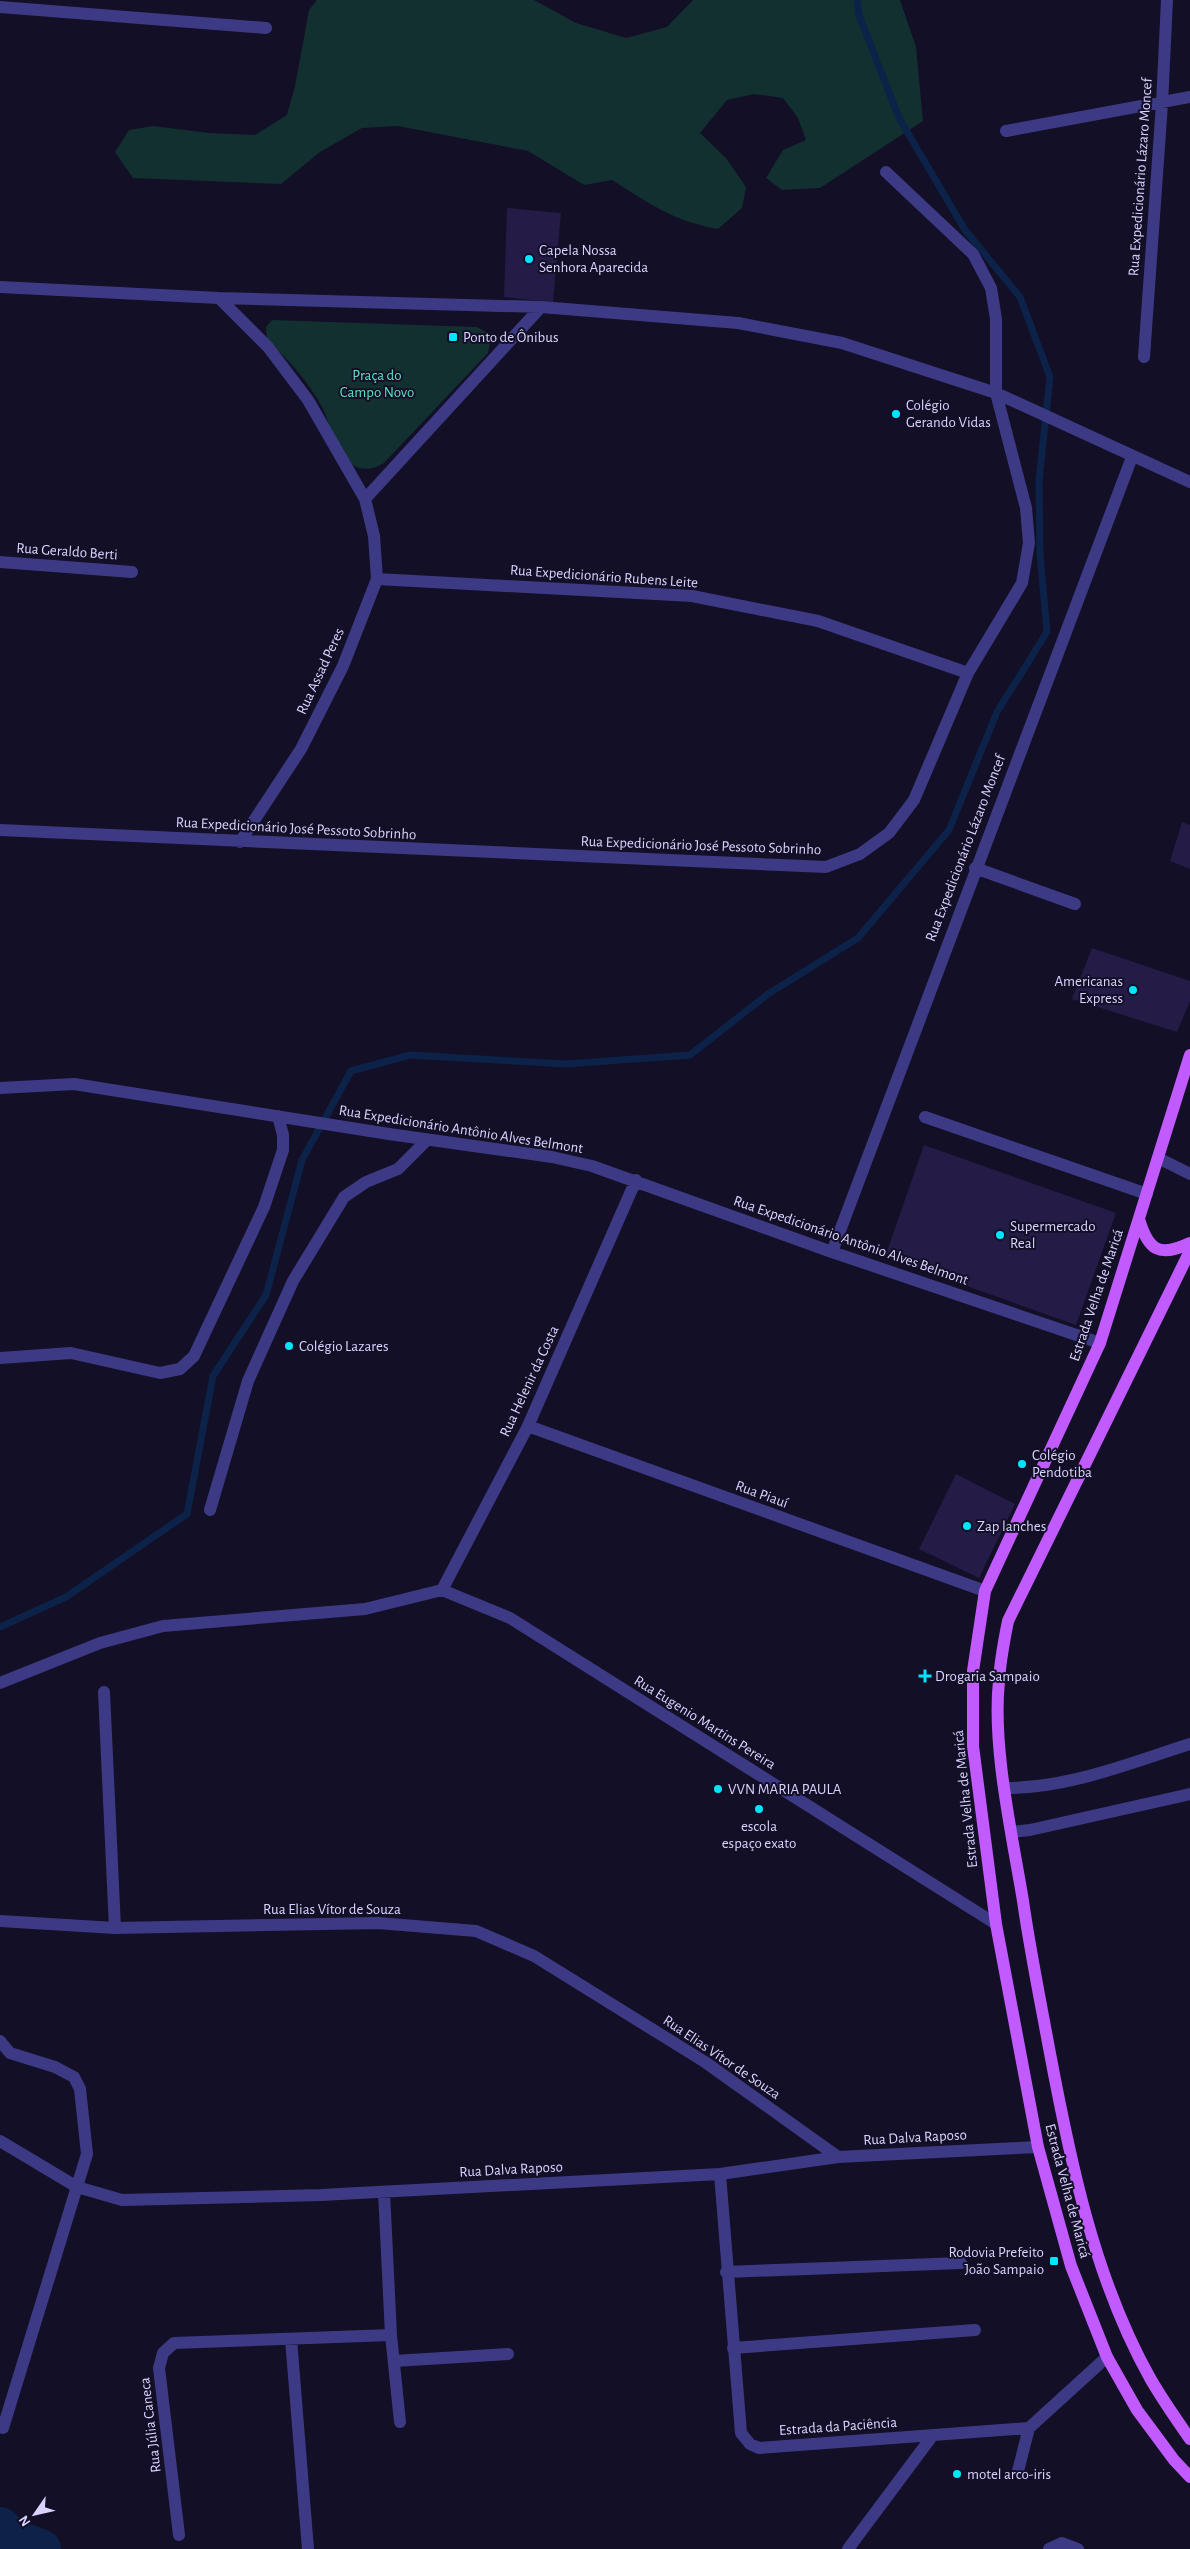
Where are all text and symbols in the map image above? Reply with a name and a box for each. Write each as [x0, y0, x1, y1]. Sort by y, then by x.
street label: Rua Expedicionário Lázaro Moncef [1126, 76, 1155, 277]
place label: Capela Nossa Senhora Aparecida [539, 243, 648, 275]
marker: Capela Nossa Senhora Aparecida [523, 253, 535, 265]
place label: Ponto de Ônibus [463, 329, 559, 345]
marker: Ponto de Ônibus [447, 331, 459, 343]
park label: Praça do Campo Novo [340, 368, 414, 400]
place label: Colégio Gerando Vidas [906, 398, 991, 430]
marker: Colégio Gerando Vidas [890, 408, 902, 420]
street label: Rua Geraldo Berti [16, 540, 118, 563]
street label: Rua Expedicionário Rubens Leite [509, 562, 699, 591]
street label: Rua Assad Peres [294, 626, 347, 717]
street label: Rua Expedicionário Lázaro Moncef [923, 751, 1009, 944]
street label: Rua Expedicionário José Pessoto Sobrinho [175, 815, 417, 842]
street label: Rua Expedicionário José Pessoto Sobrinho [580, 834, 822, 857]
place label: Americanas Express [1054, 974, 1123, 1006]
marker: Americanas Express [1127, 984, 1139, 996]
street label: Rua Expedicionário Antônio Alves Belmont [338, 1103, 584, 1156]
street label: Rua Expedicionário Antônio Alves Belmont [732, 1193, 970, 1288]
place label: Supermercado Real [1010, 1219, 1096, 1251]
street label: Estrada Velha de Maricá [1067, 1227, 1126, 1363]
marker: Supermercado Real [994, 1229, 1006, 1241]
street label: Rua Helenir da Costa [497, 1323, 562, 1439]
place label: Colégio Lazares [299, 1339, 389, 1354]
marker: Colégio Lazares [283, 1340, 295, 1352]
place label: Colégio Pendotiba [1032, 1448, 1092, 1480]
marker: Colégio Pendotiba [1016, 1458, 1028, 1470]
street label: Rua Piauí [734, 1478, 790, 1511]
place label: Zap lanches [977, 1519, 1046, 1534]
marker: Zap lanches [961, 1520, 973, 1532]
place label: Drogaria Sampaio [935, 1669, 1040, 1684]
marker: Drogaria Sampaio [919, 1670, 931, 1682]
street label: Rua Eugenio Martins Pereira [631, 1673, 778, 1772]
street label: Estrada Velha de Maricá [951, 1729, 980, 1869]
place label: VVN MARIA PAULA [728, 1782, 842, 1797]
marker: VVN MARIA PAULA [712, 1783, 724, 1795]
marker: escola espaço exato [753, 1803, 765, 1815]
place label: escola espaço exato [722, 1819, 796, 1851]
street label: Rua Elias Vítor de Souza [263, 1902, 401, 1917]
street label: Rua Elias Vítor de Souza [660, 2013, 783, 2102]
street label: Estrada Velha de Maricá [1042, 2122, 1093, 2260]
street label: Rua Dalva Raposo [863, 2127, 967, 2148]
street label: Rua Dalva Raposo [459, 2159, 563, 2180]
place label: Rodovia Prefeito João Sampaio [948, 2245, 1044, 2277]
marker: Rodovia Prefeito João Sampaio [1048, 2255, 1060, 2267]
street label: Rua Júlia Caneca [137, 2376, 164, 2473]
street label: Estrada da Paciência [779, 2415, 898, 2438]
place label: motel arco-iris [967, 2467, 1051, 2482]
marker: motel arco-iris [951, 2468, 963, 2480]
north arrow [10, 2489, 60, 2539]
text: N [17, 2513, 34, 2529]

